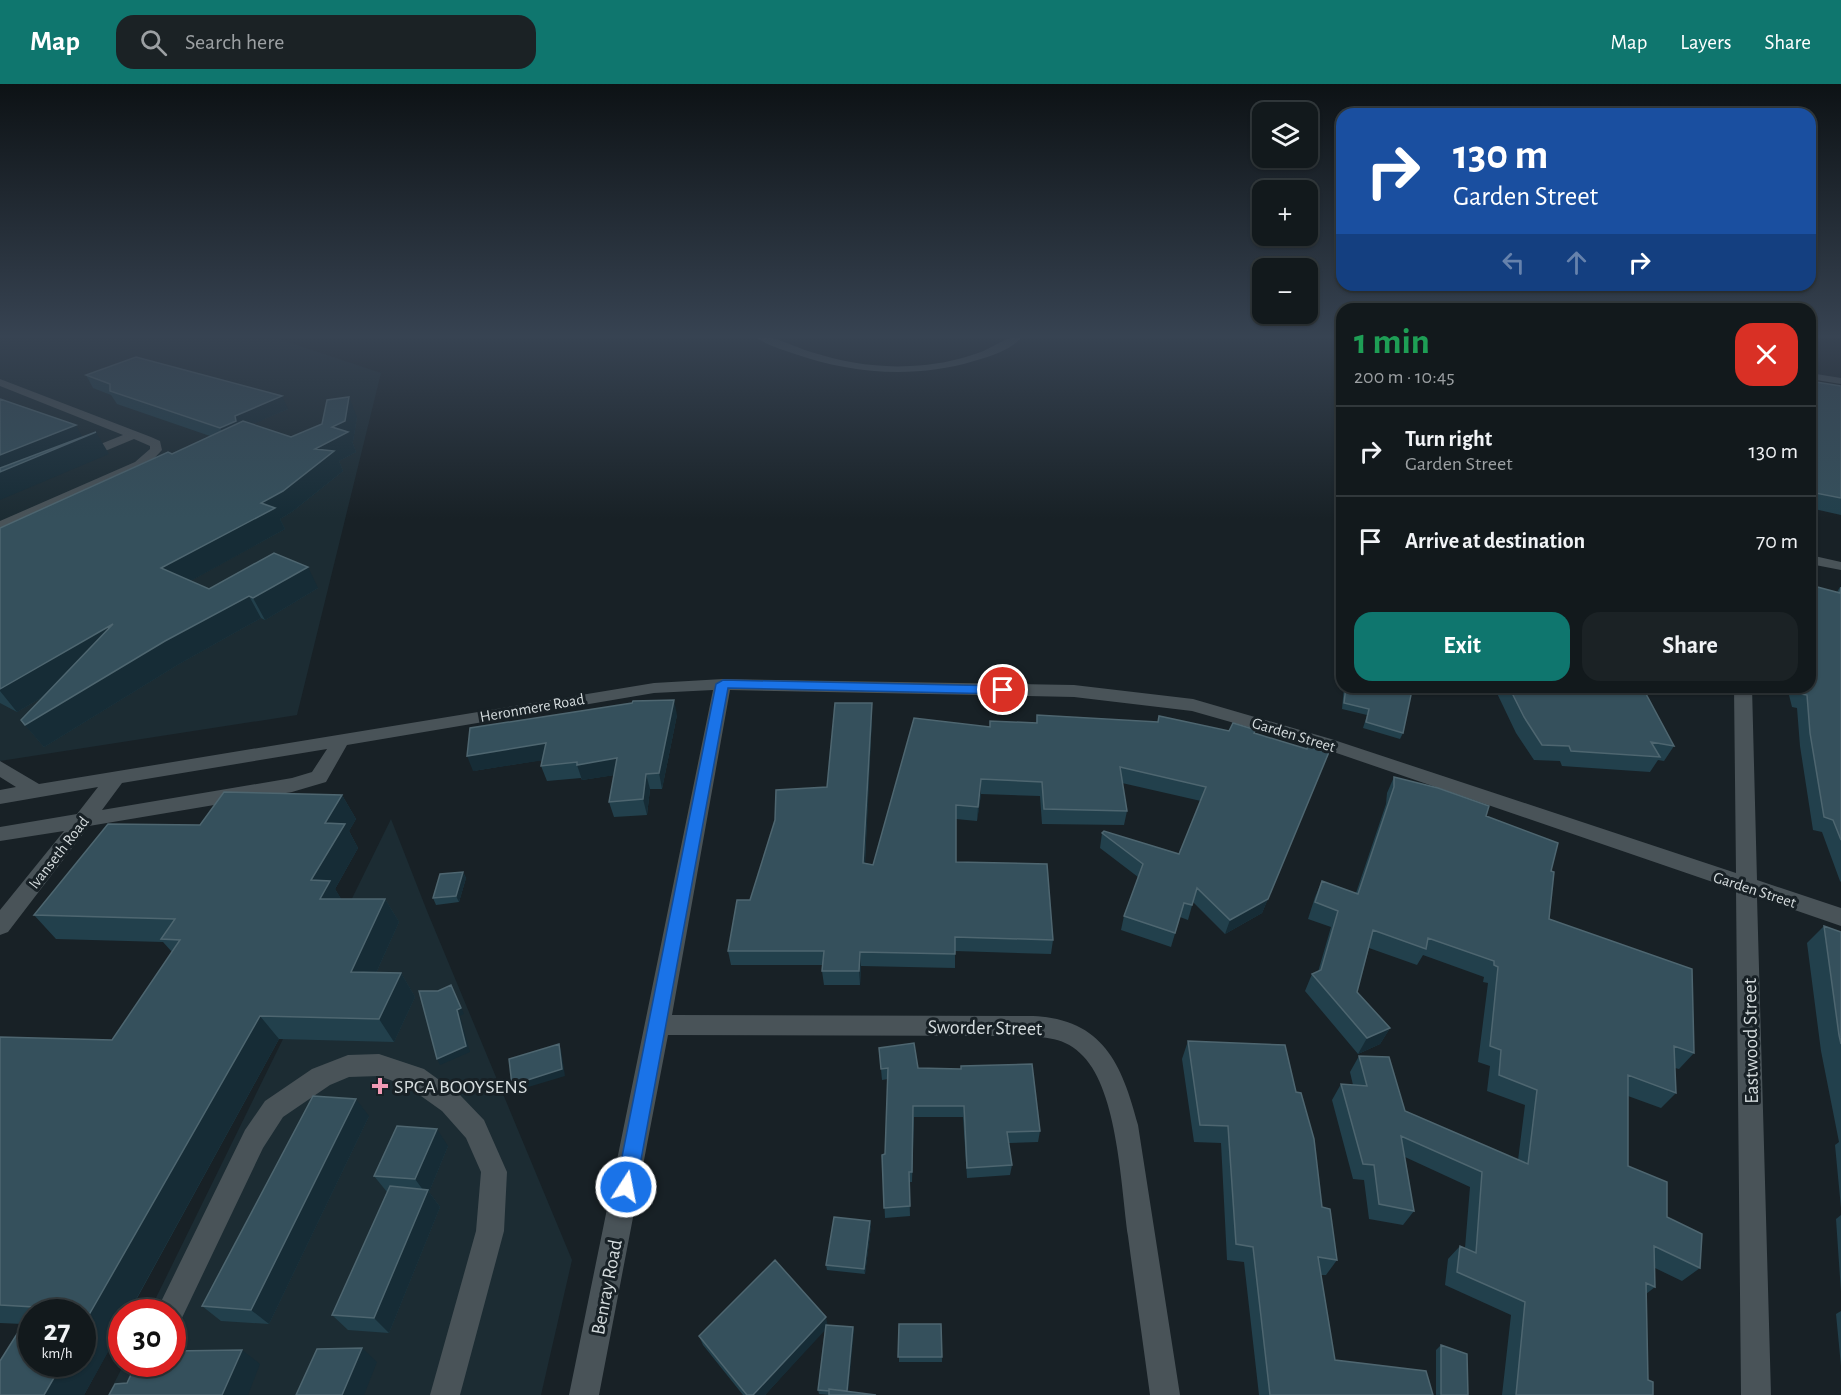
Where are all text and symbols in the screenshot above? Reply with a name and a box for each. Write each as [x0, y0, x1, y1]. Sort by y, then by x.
search box [116, 15, 536, 69]
icon: search [137, 26, 170, 59]
text: Map [30, 28, 80, 56]
text: Search here [185, 31, 284, 53]
text: Map [1611, 32, 1647, 53]
text: Layers [1680, 32, 1731, 53]
text: Share [1764, 32, 1811, 53]
map controls [1252, 102, 1318, 324]
button: layers [1252, 102, 1318, 168]
icon: right [1354, 132, 1432, 210]
text: 130 m [1453, 134, 1548, 176]
button: + [1252, 180, 1318, 246]
text: Garden Street [1453, 183, 1598, 210]
icon: left [1497, 246, 1530, 279]
icon: ahead [1560, 246, 1593, 279]
icon: right [1623, 246, 1656, 279]
button: − [1252, 258, 1318, 324]
button: close [1735, 323, 1798, 386]
text: 1 min [1354, 324, 1430, 360]
text: 200 m · 10:45 [1354, 367, 1455, 387]
text: Turn right [1405, 428, 1492, 450]
icon: right [1354, 435, 1387, 468]
text: 130 m [1749, 440, 1798, 462]
text: Garden Street [1405, 454, 1513, 474]
icon: arrive [1354, 525, 1387, 558]
text: Arrive at destination [1405, 530, 1585, 552]
text: 70 m [1756, 530, 1798, 552]
button: Exit [1354, 612, 1570, 681]
button: Share [1582, 612, 1798, 681]
pin [977, 664, 1028, 715]
icon: arrive [986, 673, 1019, 706]
street label: Heronmere Road [479, 691, 586, 725]
street label: Garden Street [1250, 715, 1337, 755]
street label: Ivanseth Road [26, 813, 92, 892]
street label: Garden Street [1711, 869, 1798, 911]
street label: Eastwood Street [1740, 977, 1762, 1104]
street label: Sworder Street [927, 1017, 1043, 1039]
marker: SPCA BOOYSENS [371, 1077, 389, 1095]
place label: SPCA BOOYSENS [394, 1077, 527, 1097]
position arrow [594, 1155, 658, 1219]
street label: Benray Road [588, 1238, 626, 1337]
speed limit sign: 30 [108, 1299, 186, 1377]
text: 27 [43, 1316, 71, 1346]
text: km/h [42, 1346, 72, 1361]

